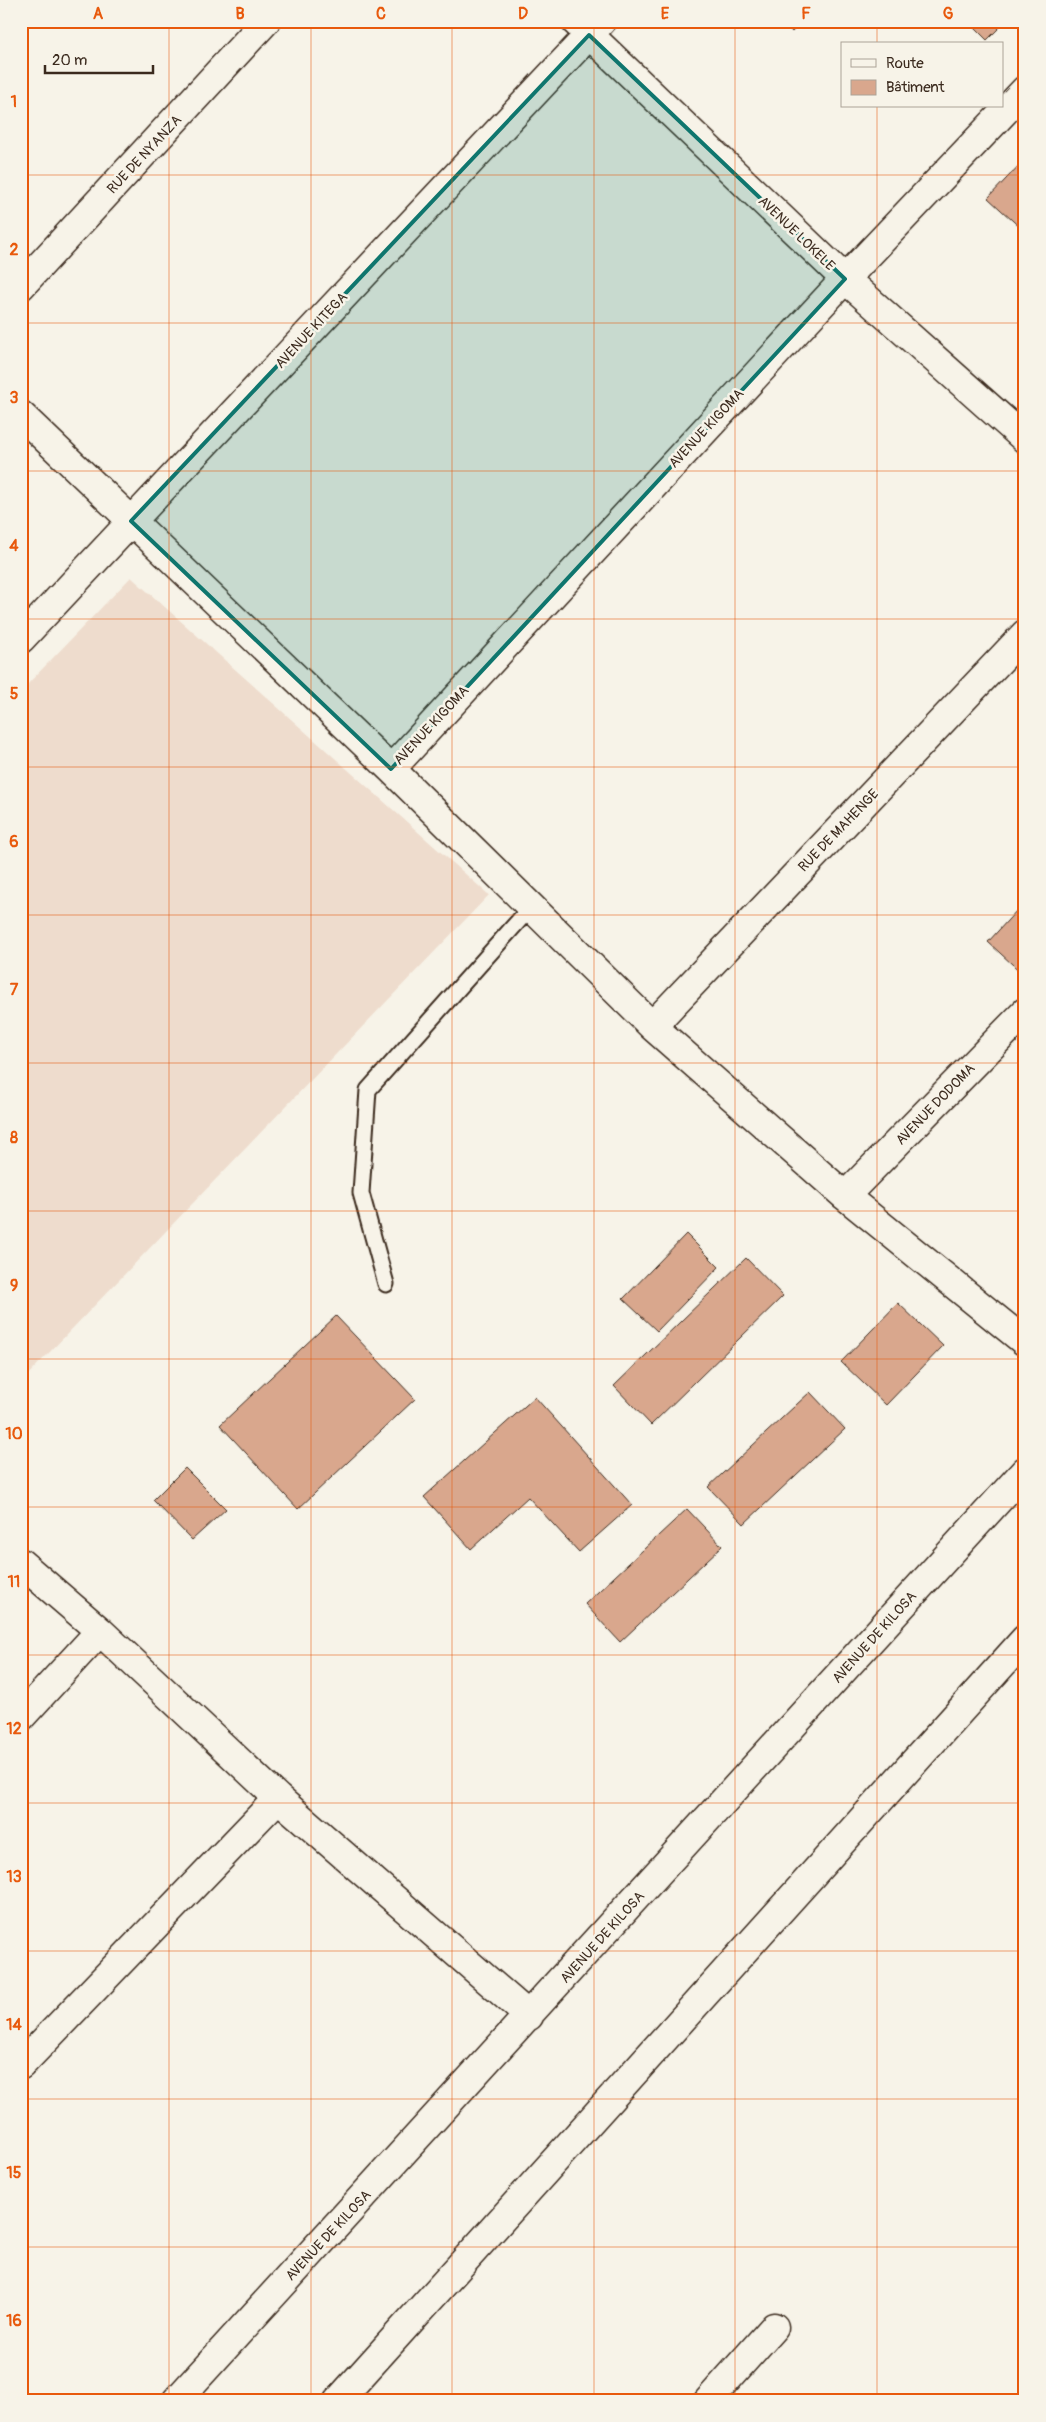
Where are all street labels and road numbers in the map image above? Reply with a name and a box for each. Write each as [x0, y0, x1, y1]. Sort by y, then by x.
street label: RUE DE NYANZA [104, 111, 185, 197]
street label: AVENUE LOKELE [755, 193, 839, 274]
street label: AVENUE KITEGA [272, 289, 351, 372]
street label: AVENUE KIGOMA [665, 385, 747, 471]
street label: AVENUE KIGOMA [390, 682, 472, 768]
street label: RUE DE MAHENGE [795, 785, 882, 875]
street label: AVENUE DODOMA [892, 1060, 979, 1149]
street label: AVENUE DE KILOSA [829, 1588, 920, 1687]
street label: AVENUE DE KILOSA [557, 1888, 648, 1987]
street label: AVENUE DE KILOSA [282, 2186, 375, 2284]

